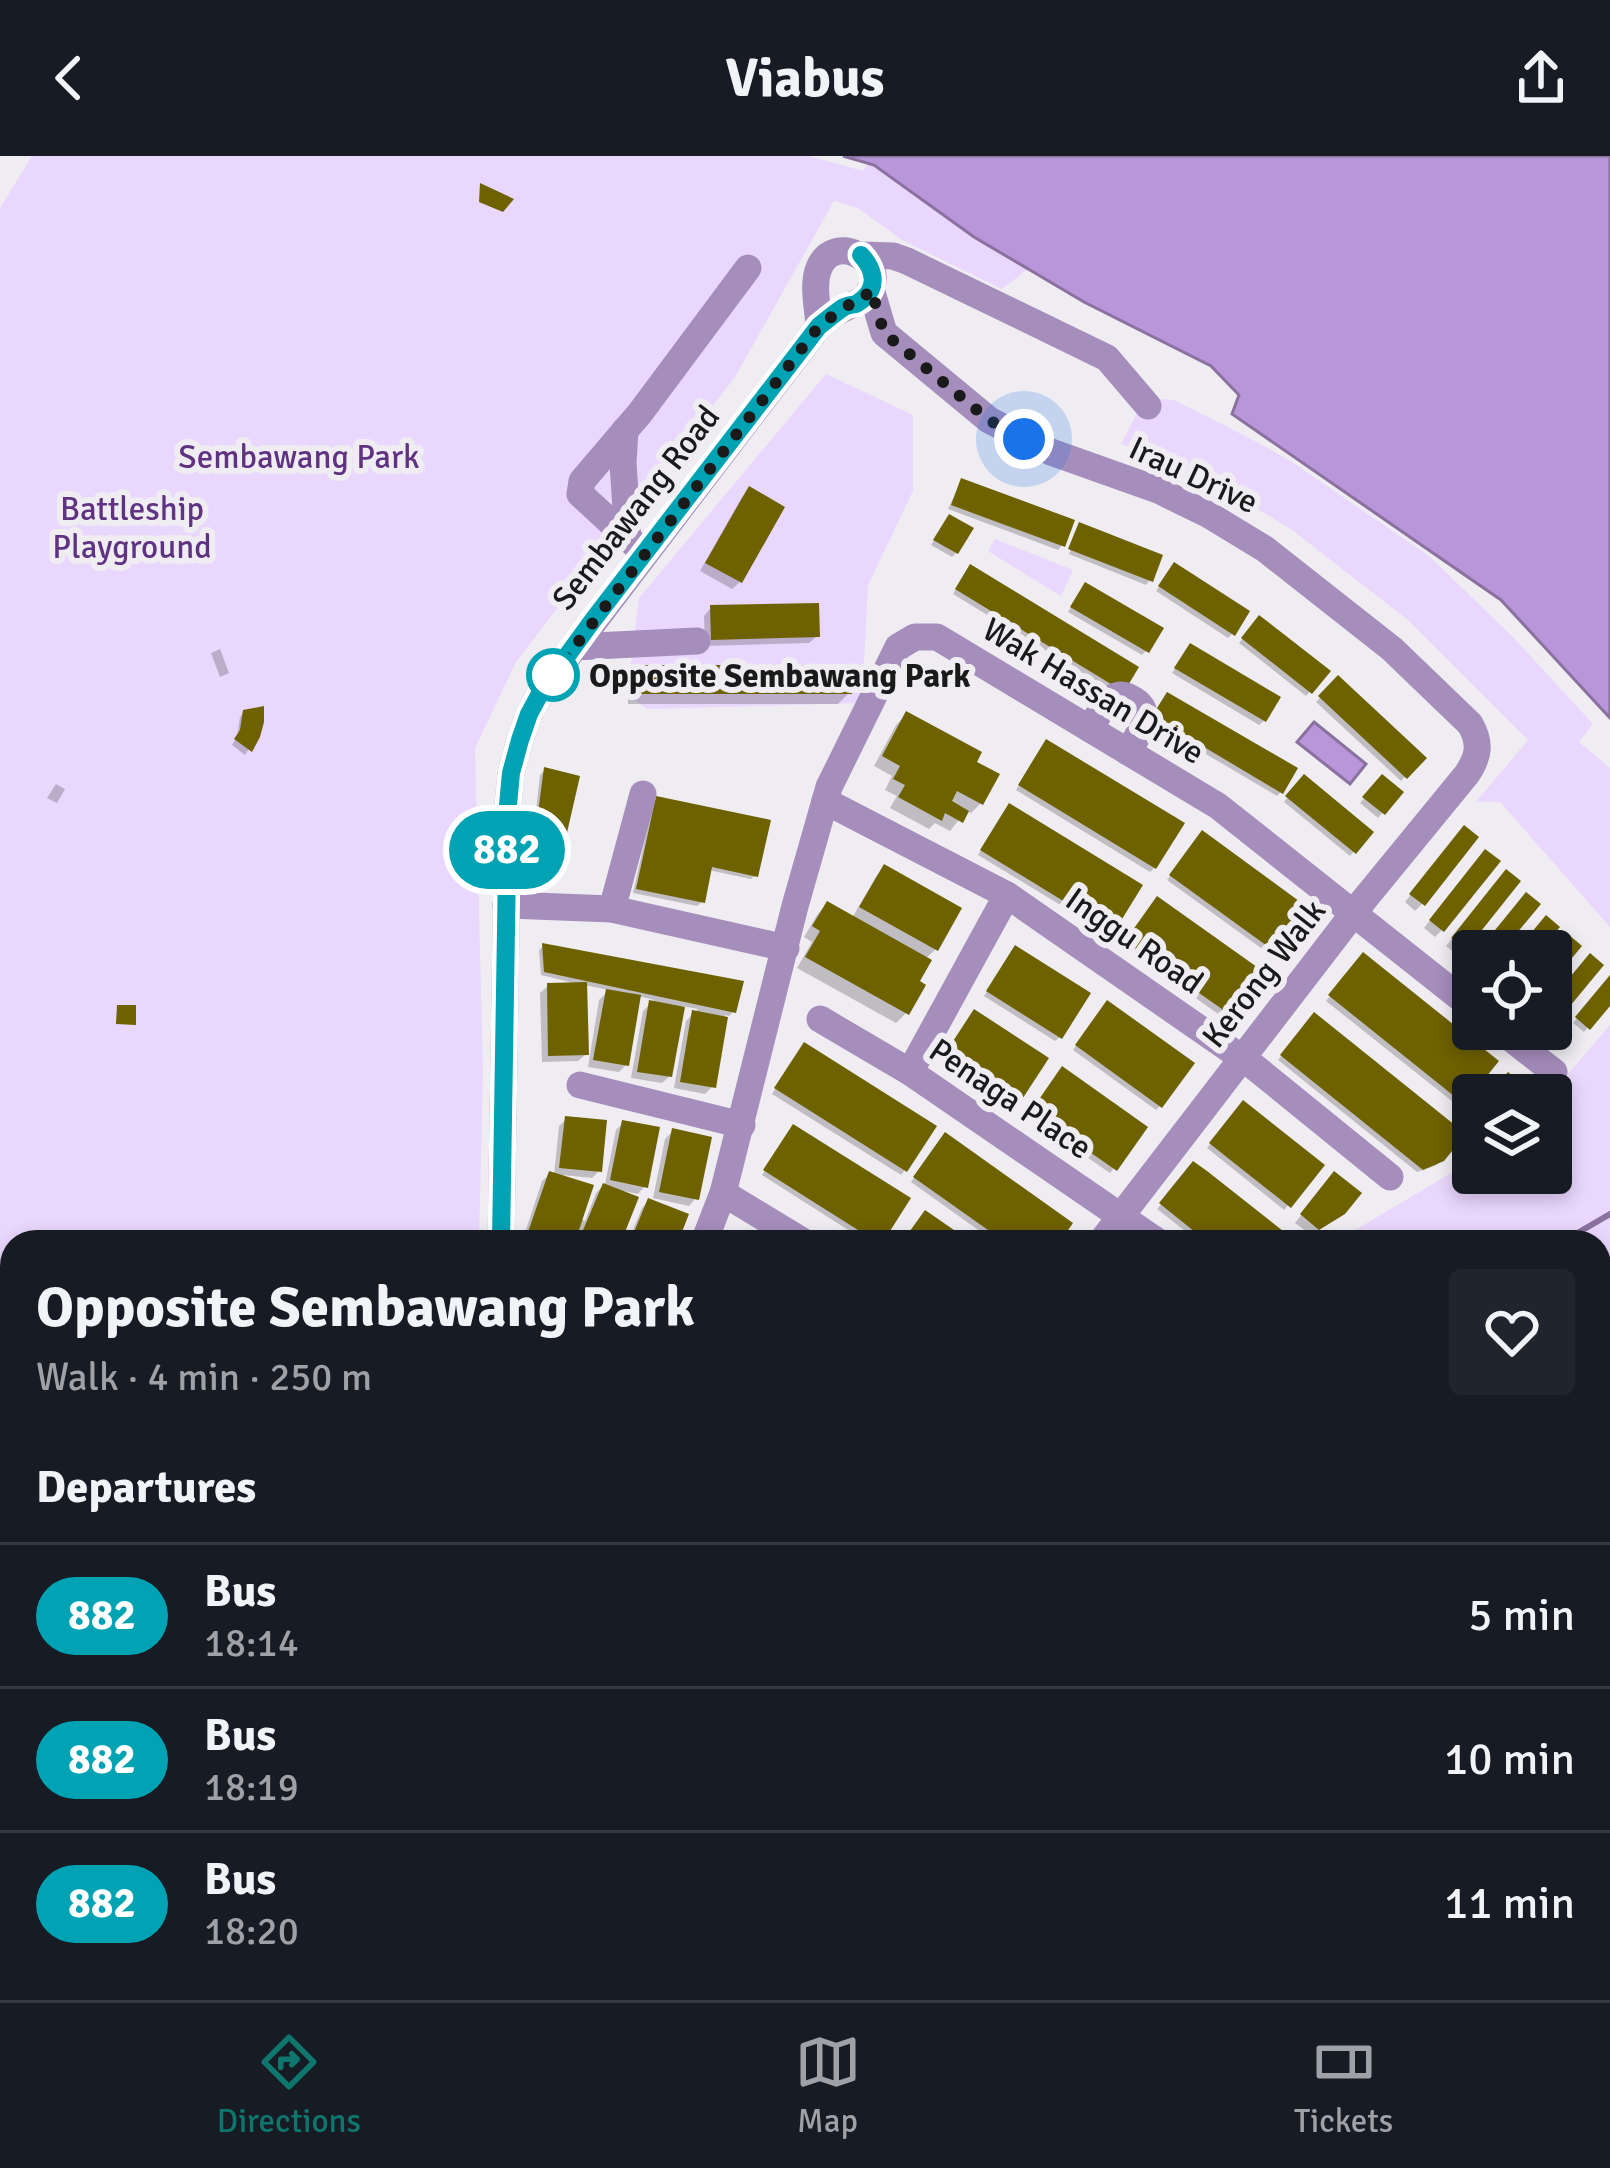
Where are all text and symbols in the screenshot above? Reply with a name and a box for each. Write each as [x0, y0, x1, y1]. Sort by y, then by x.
icon: back [36, 45, 102, 111]
text: Viabus [725, 45, 885, 112]
icon: share [1508, 45, 1574, 111]
street label: Sembawang Road [544, 397, 729, 618]
your location [994, 409, 1054, 469]
street label: Irau Drive [1122, 428, 1264, 523]
park label: Sembawang Park [178, 437, 420, 478]
park label: Battleship Playground [52, 489, 212, 568]
street label: Wak Hassan Drive [975, 609, 1211, 774]
marker: Opposite Sembawang Park [528, 650, 578, 700]
place label: Opposite Sembawang Park [589, 656, 971, 697]
line badge: 882 [438, 811, 576, 889]
text: 882 [473, 824, 541, 875]
street label: Inggu Road [1057, 879, 1211, 1003]
street label: Kerong Walk [1194, 892, 1335, 1056]
map controls [1452, 930, 1572, 1194]
button: locate [1452, 930, 1572, 1050]
street label: Penaga Place [921, 1030, 1099, 1169]
button: layers [1452, 1074, 1572, 1194]
button: heart [1449, 1269, 1575, 1395]
text: Opposite Sembawang Park [36, 1272, 695, 1343]
text: Walk · 4 min · 250 m [36, 1353, 372, 1401]
text: Departures [36, 1460, 256, 1515]
text: Bus [204, 1564, 276, 1619]
text: 5 min [1468, 1588, 1575, 1643]
text: 882 [68, 1590, 136, 1641]
text: 18:14 [204, 1619, 299, 1667]
text: Bus [204, 1708, 276, 1763]
text: 10 min [1444, 1732, 1575, 1787]
text: 882 [68, 1734, 136, 1785]
text: 18:19 [204, 1763, 299, 1811]
text: Bus [204, 1852, 276, 1907]
text: 11 min [1444, 1876, 1575, 1931]
text: 882 [68, 1878, 136, 1929]
text: 18:20 [204, 1907, 299, 1955]
tab: Directions [217, 2029, 361, 2142]
tab: Map [795, 2029, 861, 2142]
tab: Tickets [1294, 2029, 1393, 2142]

